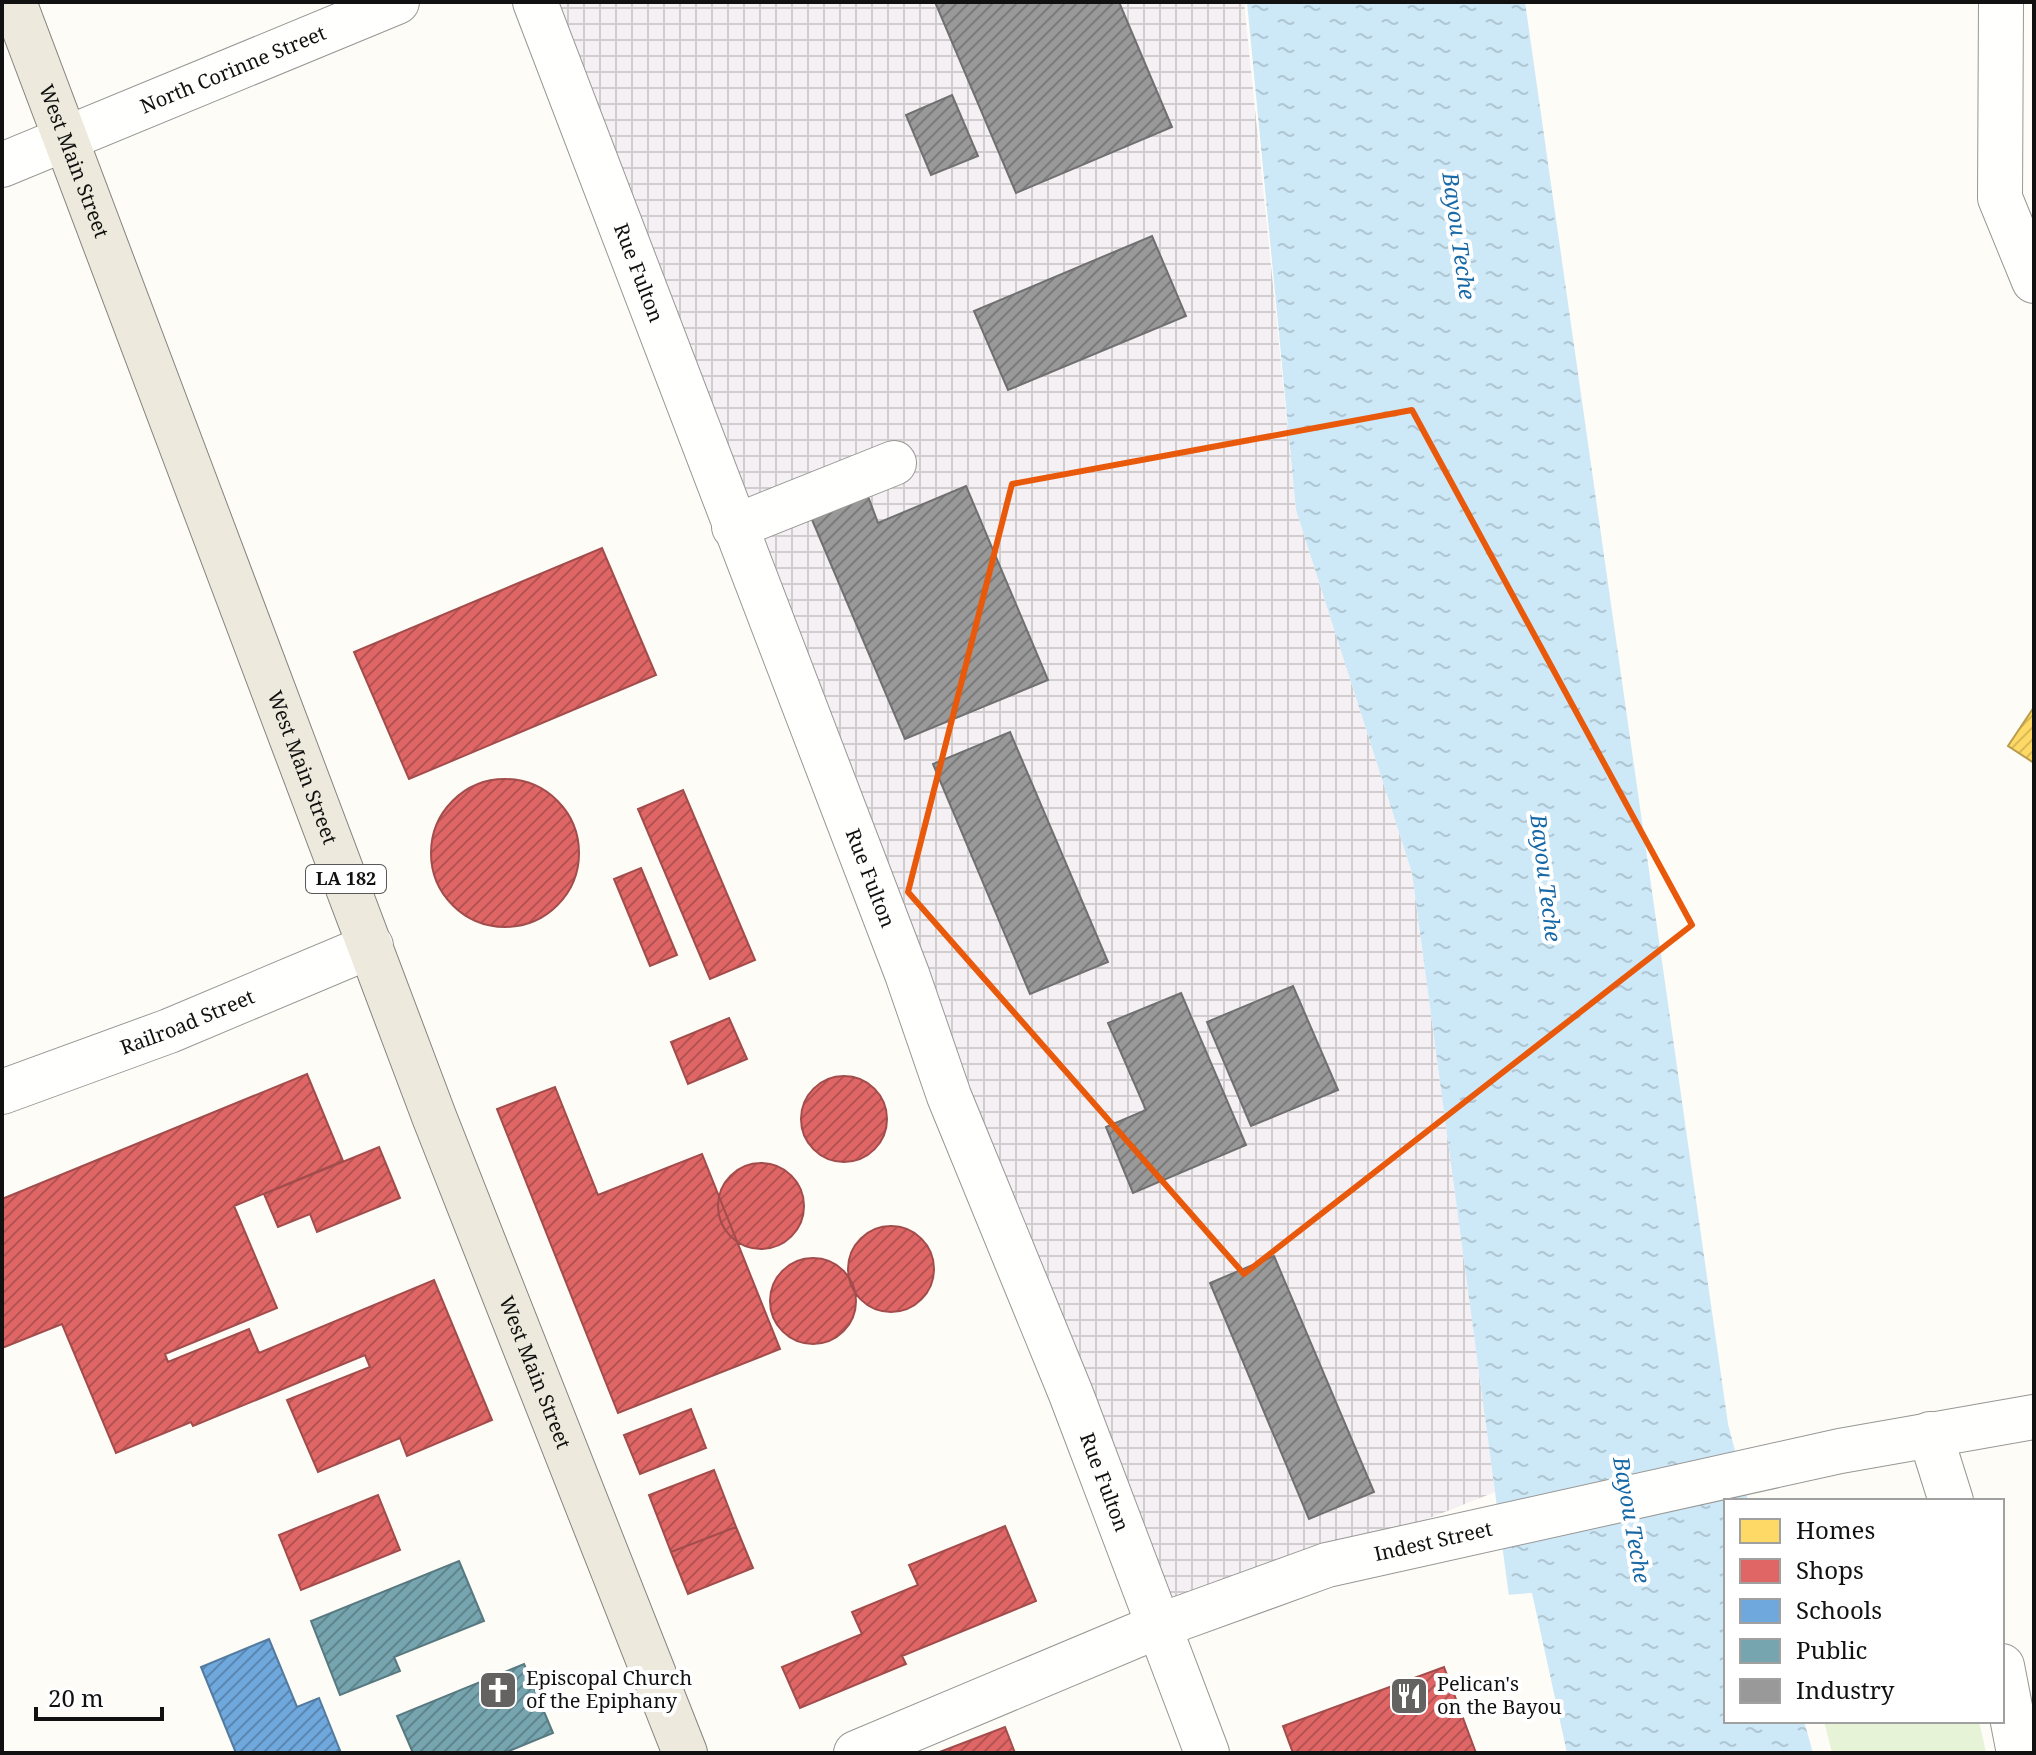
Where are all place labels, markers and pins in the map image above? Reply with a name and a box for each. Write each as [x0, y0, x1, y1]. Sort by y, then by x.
place label: Episcopal Church of the Epiphany [526, 1664, 692, 1714]
church icon: Episcopal Church of the Epiphany [477, 1669, 519, 1711]
place label: Pelican's on the Bayou [1437, 1670, 1562, 1720]
restaurant icon: Pelican's on the Bayou [1388, 1675, 1430, 1717]

